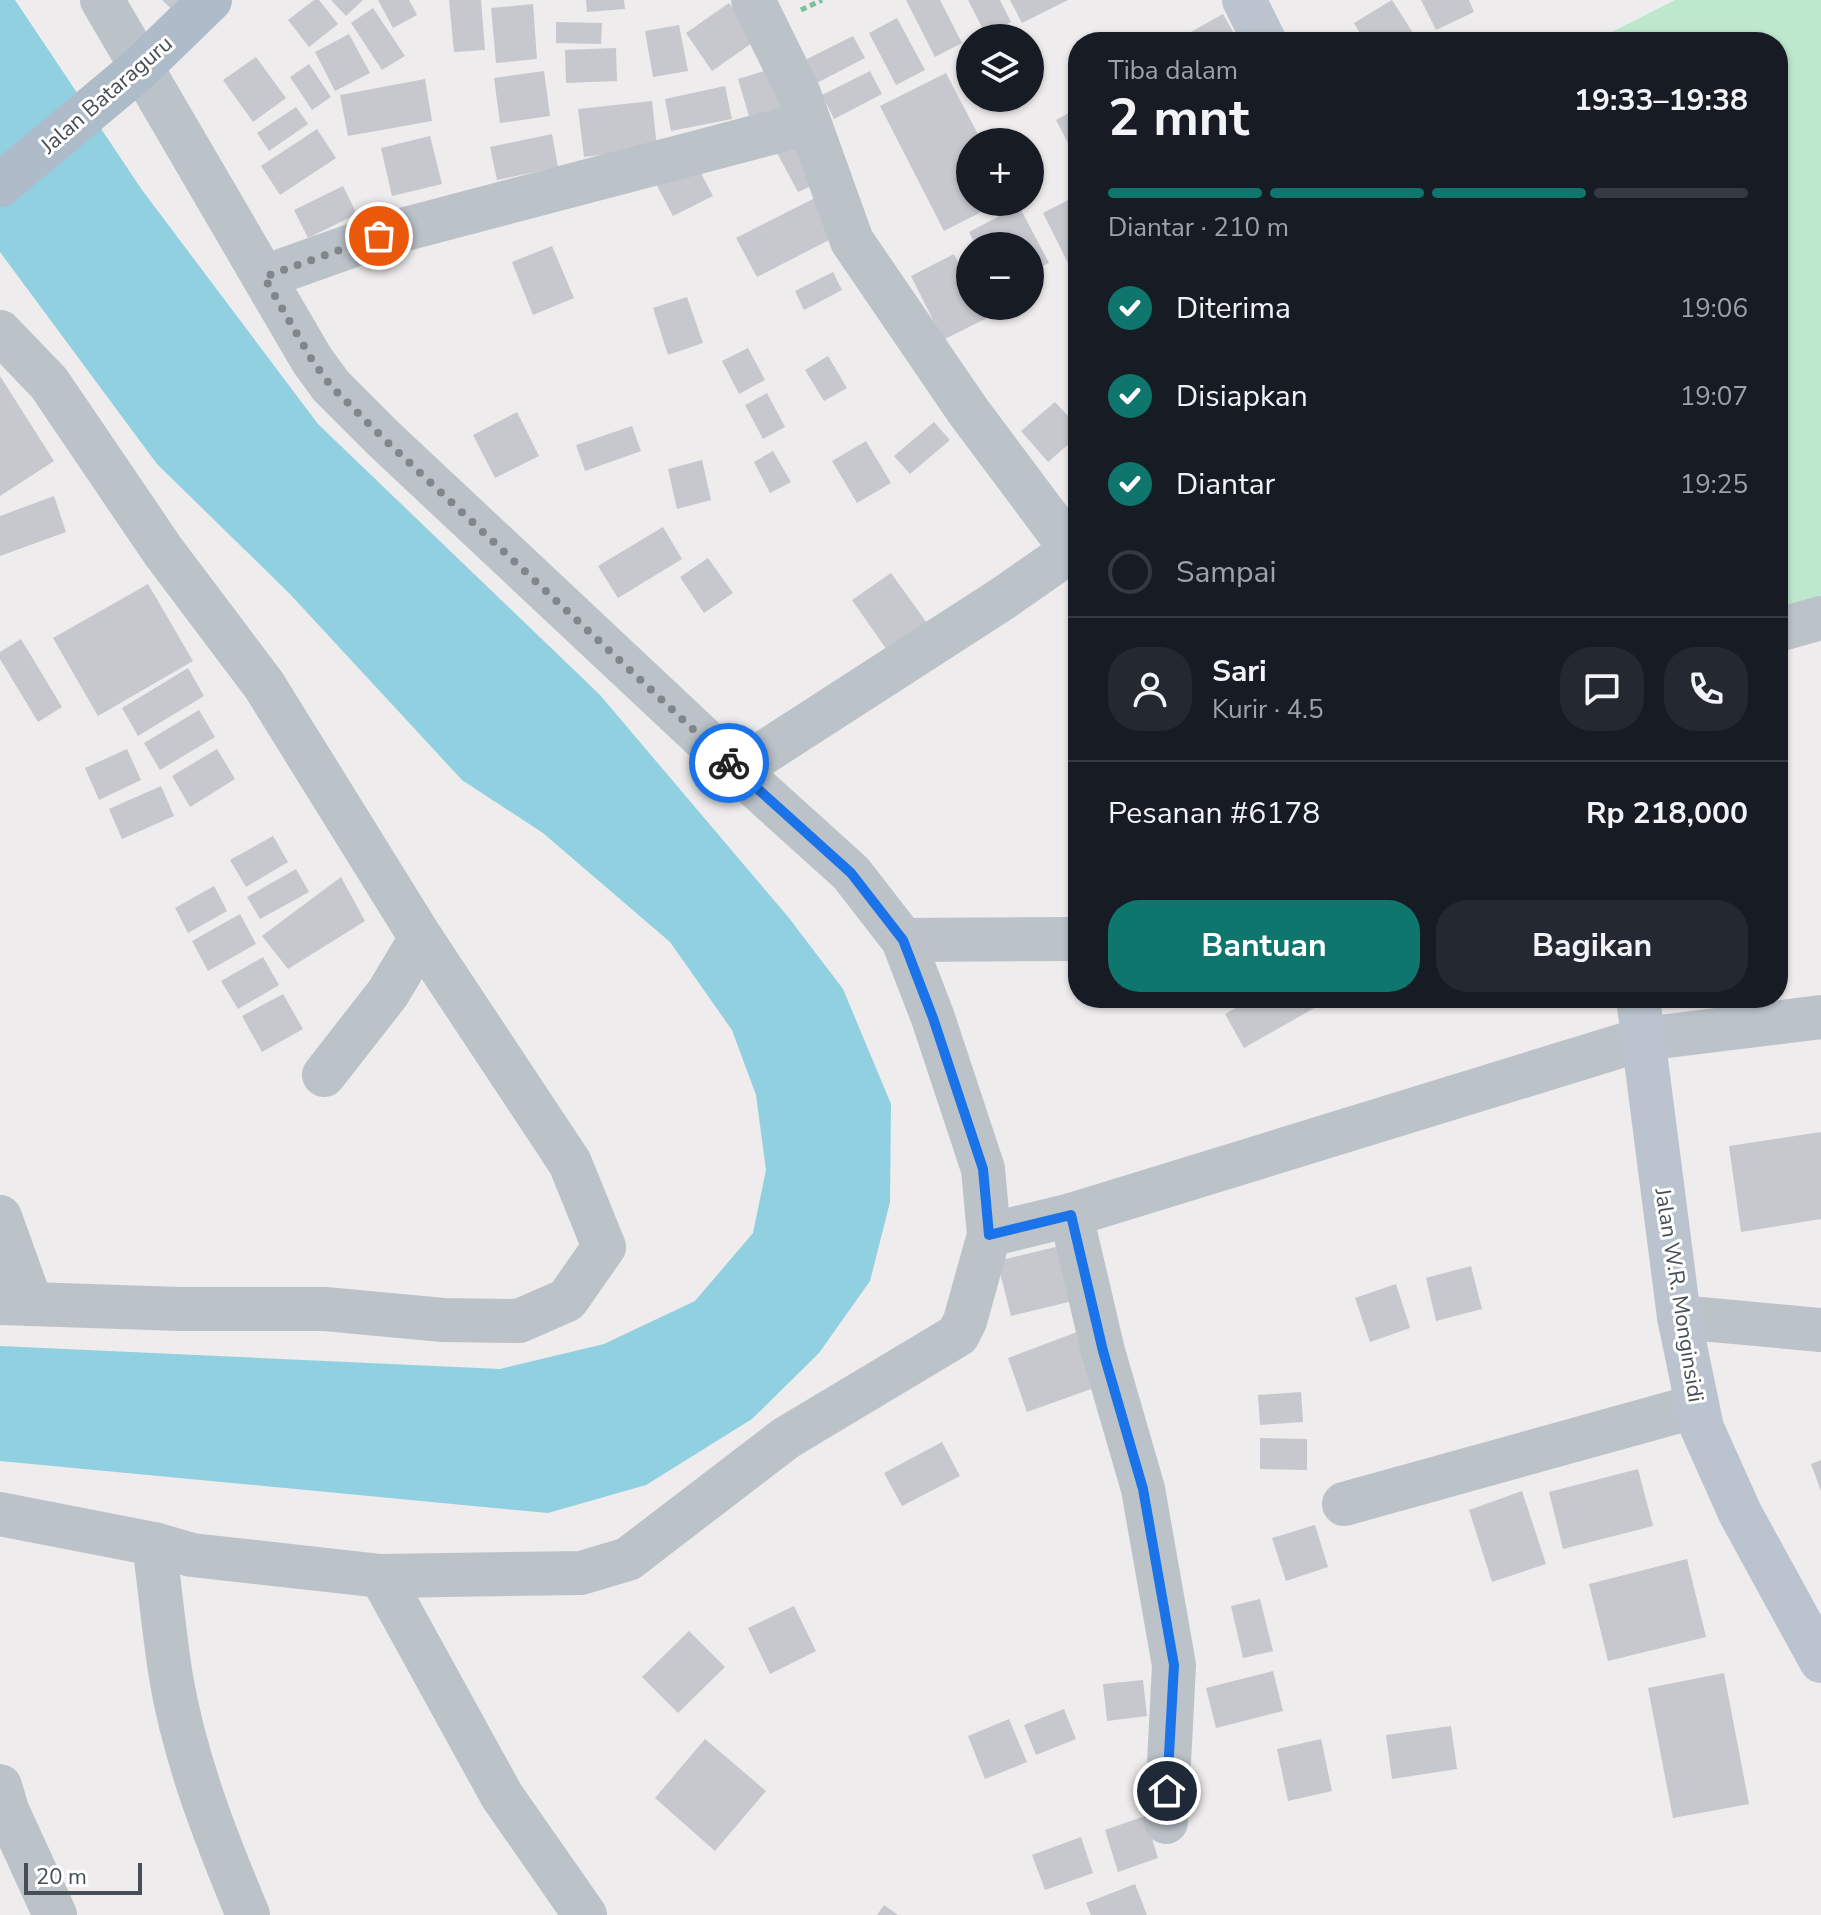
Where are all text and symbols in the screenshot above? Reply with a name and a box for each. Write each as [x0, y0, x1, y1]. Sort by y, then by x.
map controls [956, 24, 1044, 320]
button: layers [956, 24, 1044, 112]
street label: Jalan Bataraguru [33, 29, 179, 161]
text: Tiba dalam [1108, 53, 1238, 88]
text: 19:33–19:38 [1574, 80, 1748, 121]
text: 2 mnt [1108, 82, 1249, 153]
button: + [956, 128, 1044, 216]
pin [345, 202, 413, 270]
text: Diantar · 210 m [1108, 210, 1289, 245]
icon: bag [357, 214, 401, 258]
button: − [956, 232, 1044, 320]
icon: check [1108, 286, 1152, 330]
text: Diterima [1176, 288, 1291, 329]
text: 19:06 [1680, 291, 1748, 326]
icon: check [1108, 374, 1152, 418]
text: Disiapkan [1176, 376, 1308, 417]
text: 19:07 [1680, 379, 1748, 414]
icon: check [1108, 462, 1152, 506]
text: Diantar [1176, 464, 1275, 505]
text: 19:25 [1680, 467, 1748, 502]
text: Sampai [1176, 552, 1276, 593]
button: person [1108, 647, 1192, 731]
button: chat [1560, 647, 1644, 731]
button: phone [1664, 647, 1748, 731]
text: Sari [1212, 651, 1267, 692]
text: Kurir · 4.5 [1212, 692, 1324, 727]
courier [689, 723, 769, 803]
icon: bike [707, 741, 751, 785]
text: Pesanan #6178 [1108, 793, 1320, 834]
text: Rp 218,000 [1586, 793, 1748, 834]
button: Bantuan [1108, 900, 1420, 992]
button: Bagikan [1436, 900, 1748, 992]
street label: Jalan W.R. Monginsidi [1647, 1185, 1711, 1404]
pin [1133, 1757, 1201, 1825]
icon: home [1145, 1769, 1189, 1813]
scale bar [24, 1859, 142, 1895]
text: 20 m [36, 1862, 87, 1892]

